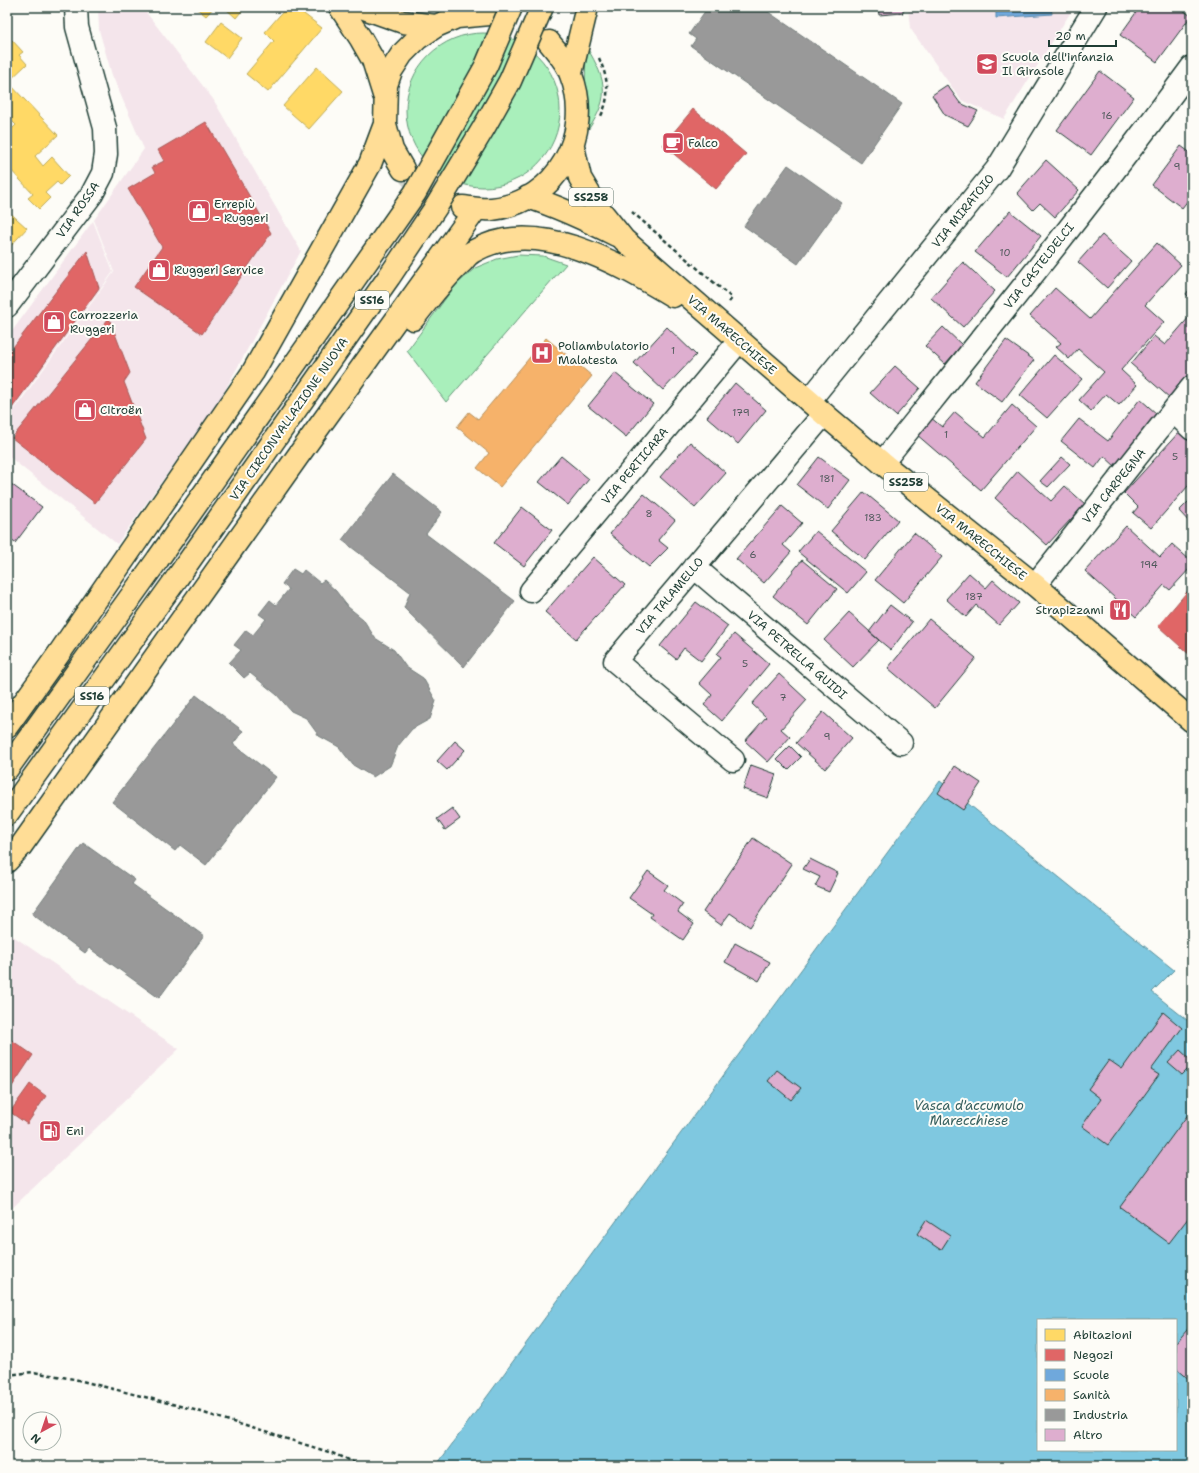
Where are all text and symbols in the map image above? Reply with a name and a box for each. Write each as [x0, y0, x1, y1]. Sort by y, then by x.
scale bar [1049, 22, 1116, 48]
text: 20 m [1055, 28, 1086, 44]
place label: Scuola dell'infanzia Il Girasole [1002, 49, 1114, 79]
school or university icon: Scuola dell'infanzia Il Girasole [974, 51, 1000, 77]
house number: 16 [1102, 109, 1112, 122]
cafe icon: Falco [660, 130, 686, 156]
place label: Falco [688, 135, 718, 151]
house number: 9 [1174, 160, 1181, 173]
street label: VIA MIRATOIO [928, 171, 998, 251]
street label: VIA ROSSA [53, 178, 103, 241]
road number: SS258 [569, 188, 613, 206]
place label: Errepiù - Ruggeri [214, 196, 269, 226]
shop icon: Errepiù - Ruggeri [186, 198, 212, 224]
street label: VIA CASTELDELCI [1000, 219, 1078, 312]
house number: 10 [1000, 246, 1010, 259]
shop icon: Ruggeri Service [146, 257, 172, 283]
place label: Ruggeri Service [174, 262, 264, 278]
road number: SS16 [355, 291, 389, 309]
street label: VIA MARECCHIESE [684, 292, 780, 378]
place label: Carrozzeria Ruggeri [70, 307, 139, 337]
shop icon: Carrozzeria Ruggeri [41, 309, 67, 335]
street label: VIA CIRCONVALLAZIONE NUOVA [226, 334, 352, 504]
place label: Poliambulatorio Malatesta [558, 338, 649, 368]
hospital icon: Poliambulatorio Malatesta [529, 340, 555, 366]
house number: 1 [671, 344, 675, 357]
shop icon: Citroën [72, 397, 98, 423]
place label: Citroën [100, 402, 142, 418]
house number: 179 [732, 406, 750, 419]
street label: VIA PERTICARA [598, 424, 672, 508]
house number: 1 [944, 428, 948, 441]
street label: VIA CARPEGNA [1079, 445, 1149, 527]
house number: 5 [1172, 450, 1178, 463]
house number: 181 [820, 472, 834, 485]
road number: SS258 [884, 473, 928, 491]
street label: VIA MARECCHIESE [932, 500, 1030, 584]
house number: 8 [646, 507, 653, 520]
house number: 183 [864, 511, 882, 524]
house number: 6 [750, 548, 757, 561]
street label: VIA TALAMELLO [633, 554, 707, 638]
house number: 194 [1140, 558, 1158, 571]
house number: 187 [965, 590, 983, 603]
restaurant icon: Strapizzami [1107, 597, 1133, 623]
place label: Strapizzami [1035, 602, 1104, 618]
street label: VIA PETRELLA GUIDI [744, 607, 851, 703]
house number: 5 [742, 657, 748, 670]
road number: SS16 [75, 687, 109, 705]
house number: 7 [780, 691, 787, 704]
house number: 9 [824, 730, 831, 743]
water label: Vasca d'accumulo Marecchiese [914, 1097, 1024, 1129]
fuel station icon: Eni [37, 1118, 63, 1144]
place label: Eni [66, 1123, 84, 1139]
legend [1037, 1319, 1177, 1451]
text: Abitazioni [1073, 1327, 1132, 1343]
text: Negozi [1073, 1347, 1113, 1363]
text: Scuole [1073, 1367, 1110, 1383]
text: Sanità [1073, 1387, 1110, 1403]
text: Industria [1073, 1407, 1128, 1423]
north arrow [22, 1411, 62, 1451]
text: Altro [1073, 1427, 1103, 1443]
text: N [28, 1430, 44, 1447]

